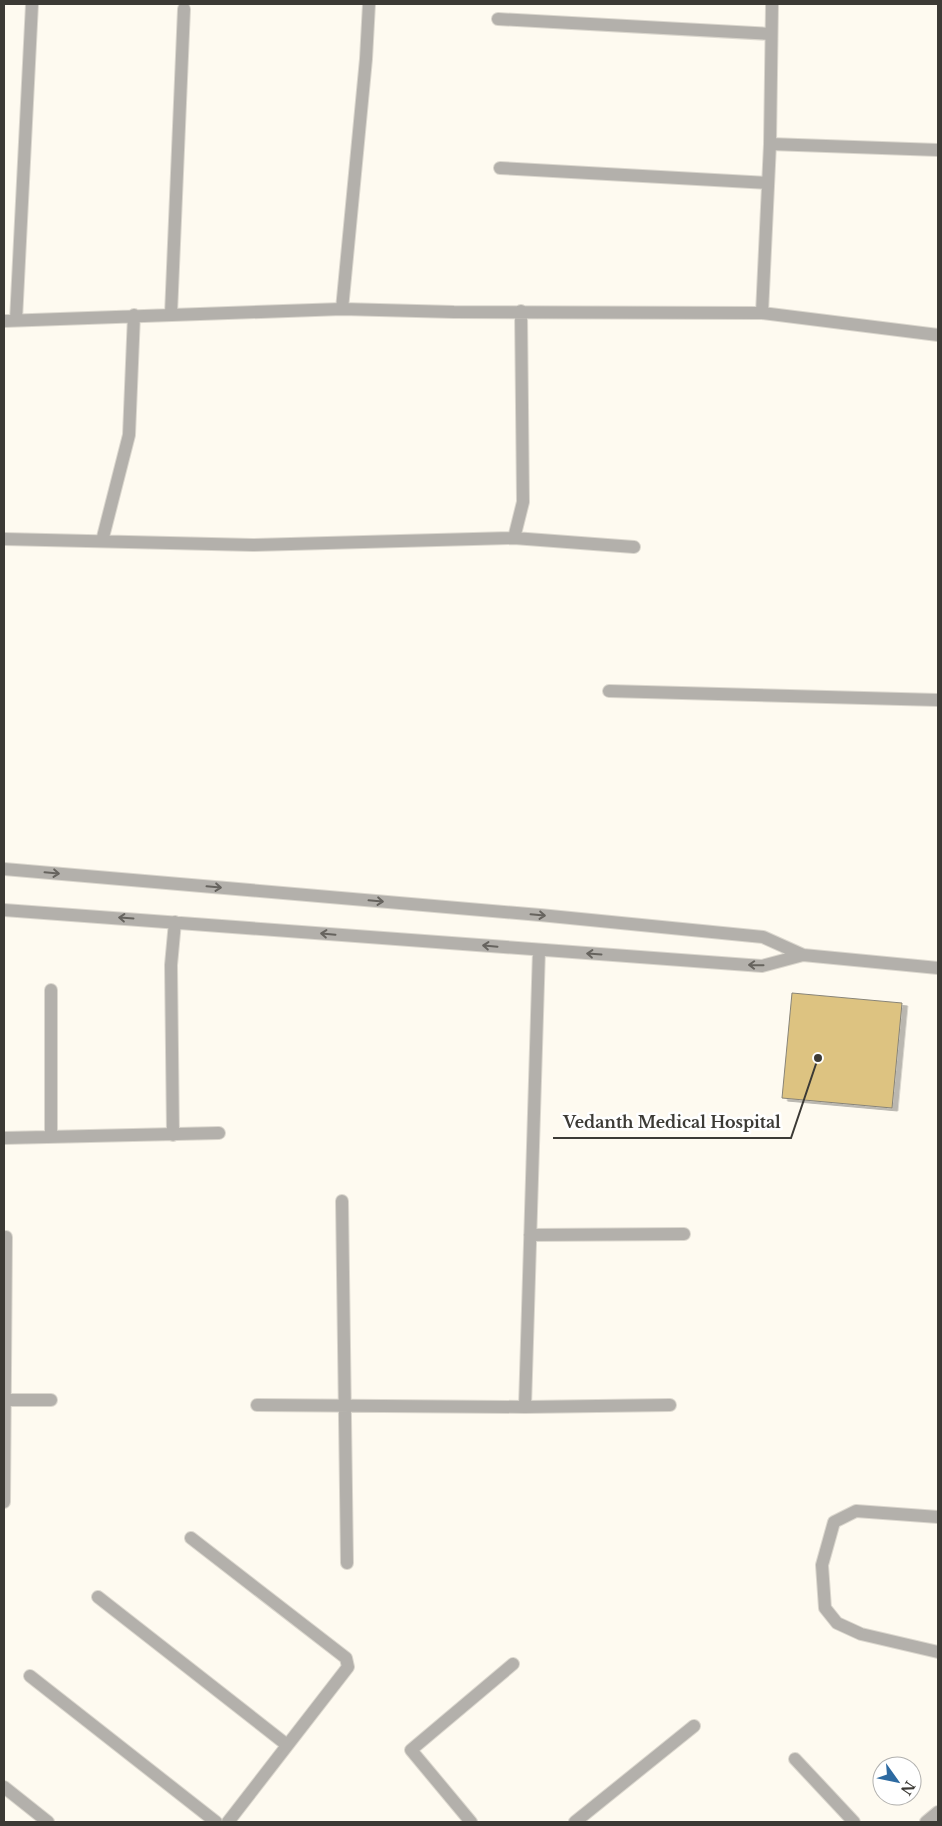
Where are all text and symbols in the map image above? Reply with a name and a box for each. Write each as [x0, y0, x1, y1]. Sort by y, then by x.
one-way arrow [44, 868, 60, 878]
one-way arrow [206, 882, 222, 892]
one-way arrow [368, 896, 384, 906]
one-way arrow [530, 910, 546, 920]
one-way arrow [118, 914, 134, 923]
one-way arrow [320, 929, 336, 938]
one-way arrow [482, 942, 498, 951]
one-way arrow [586, 949, 602, 959]
one-way arrow [748, 960, 764, 970]
callout: Vedanth Medical Hospital [553, 1107, 791, 1138]
text: Vedanth Medical Hospital [562, 1112, 781, 1132]
north arrow [872, 1756, 922, 1806]
text: N [897, 1778, 919, 1799]

